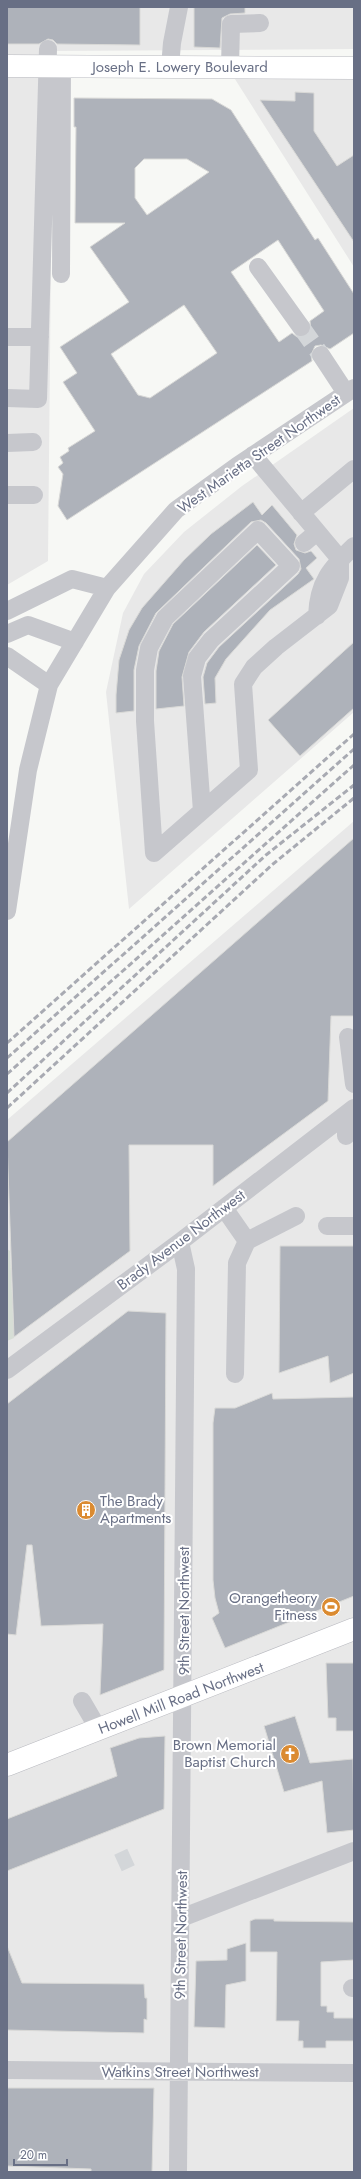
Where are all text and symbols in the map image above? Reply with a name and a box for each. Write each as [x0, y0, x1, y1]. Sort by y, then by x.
street label: Joseph E. Lowery Boulevard [90, 56, 268, 78]
street label: West Marietta Street Northwest [173, 389, 345, 519]
street label: Brady Avenue Northwest [112, 1184, 250, 1296]
place label: The Brady Apartments [100, 1490, 171, 1529]
building icon: The Brady Apartments [75, 1499, 97, 1521]
street label: 9th Street Northwest [173, 1546, 195, 1675]
place label: Orangetheory Fitness [229, 1587, 317, 1626]
sports icon: Orangetheory Fitness [320, 1596, 342, 1618]
street label: Howell Mill Road Northwest [95, 1656, 267, 1740]
place label: Brown Memorial Baptist Church [173, 1734, 276, 1773]
church icon: Brown Memorial Baptist Church [279, 1743, 301, 1765]
street label: 9th Street Northwest [169, 1870, 193, 1999]
street label: Watkins Street Northwest [101, 2061, 259, 2083]
scale bar [14, 2141, 67, 2167]
text: 20 m [20, 2146, 47, 2164]

